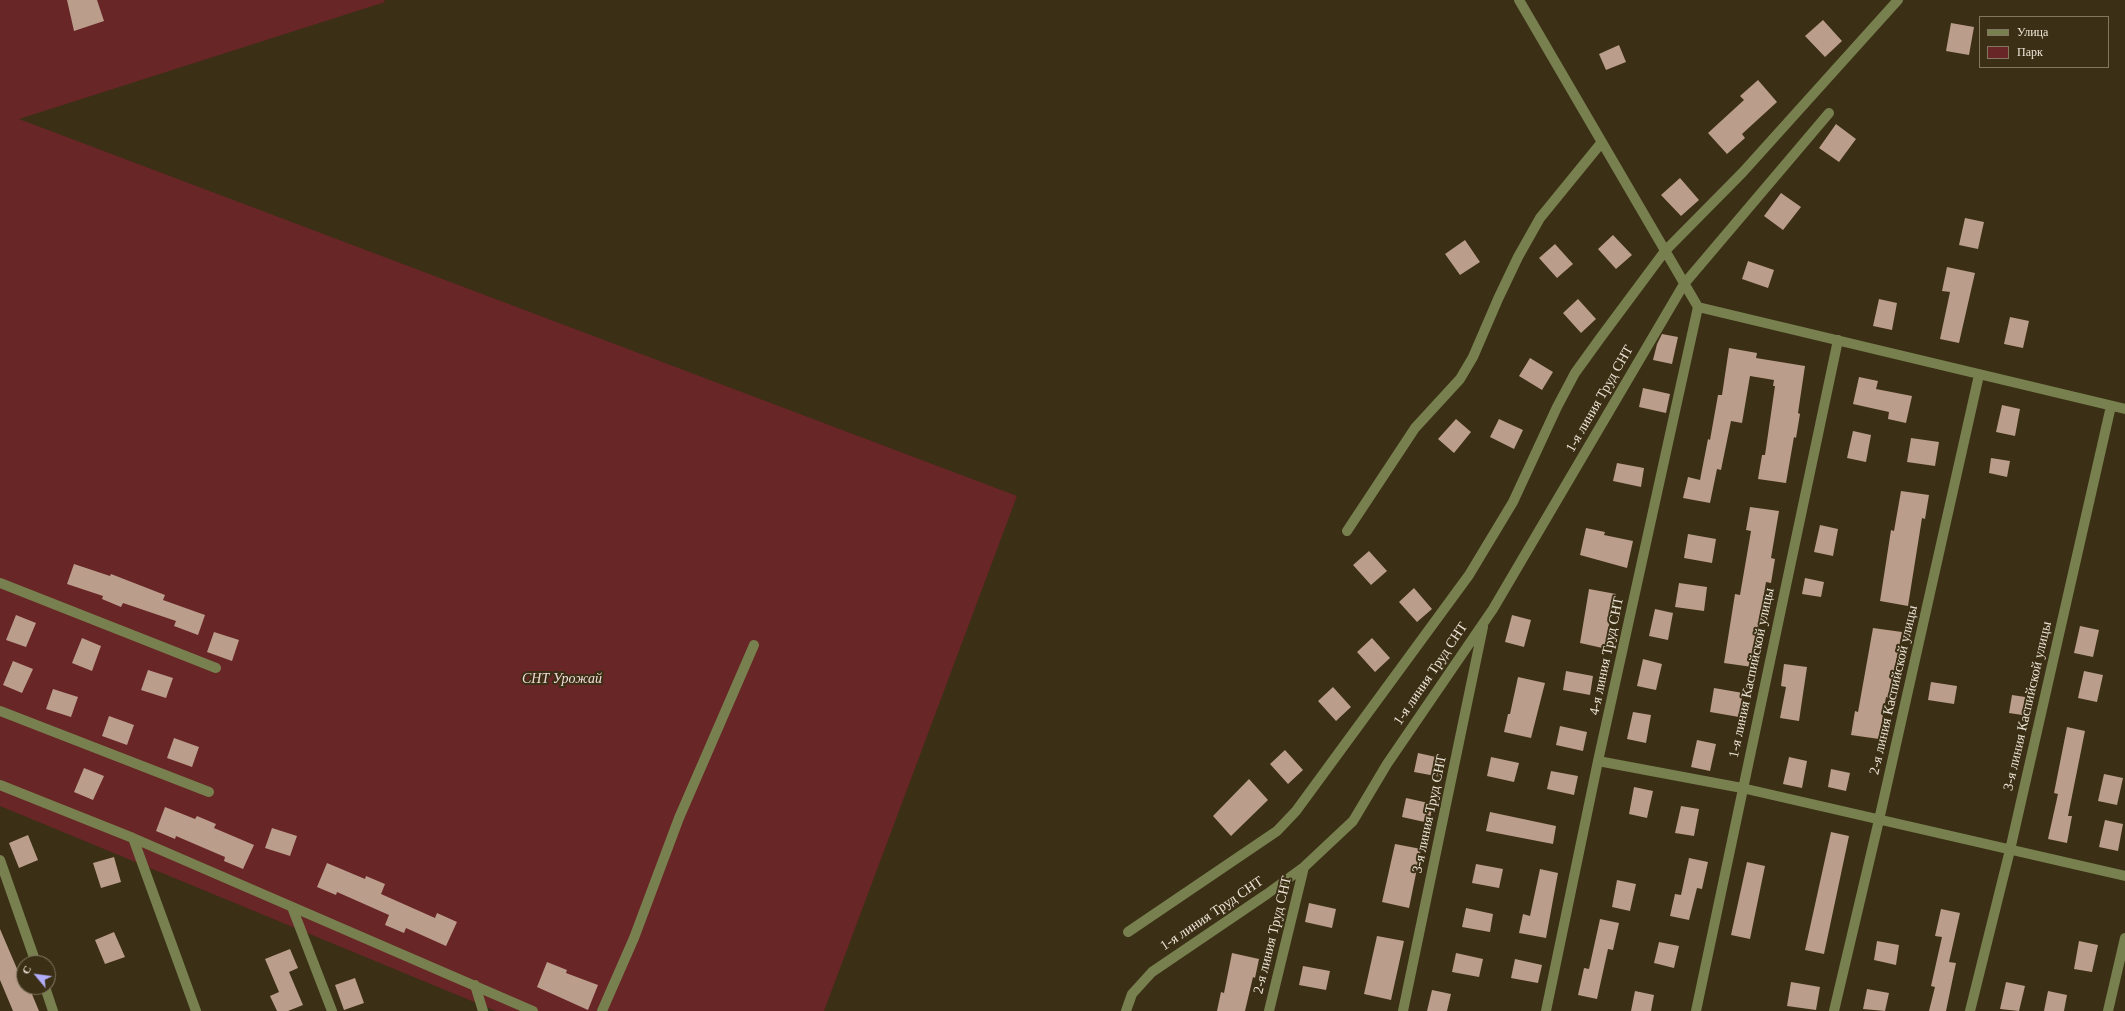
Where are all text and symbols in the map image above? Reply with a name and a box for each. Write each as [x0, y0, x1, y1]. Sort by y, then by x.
legend [1979, 16, 2109, 68]
text: Улица [2017, 25, 2048, 39]
text: Парк [2017, 45, 2043, 59]
street label: 1-я линия Труд СНТ [1563, 343, 1637, 455]
street label: 1-я линия Каспийской улицы [1726, 587, 1778, 759]
street label: 4-я линия Труд СНТ [1586, 595, 1628, 717]
street label: 2-я линия Каспийской улицы [1866, 604, 1922, 776]
street label: 1-я линия Труд СНТ [1390, 619, 1472, 729]
street label: 3-я линия Каспийской улицы [2000, 620, 2056, 792]
park label: СНТ Урожай [522, 671, 602, 687]
street label: 3-я линия Труд СНТ [1409, 753, 1451, 875]
street label: 1-я линия Труд СНТ [1157, 873, 1267, 955]
street label: 2-я линия Труд СНТ [1250, 874, 1296, 996]
north arrow [16, 955, 56, 995]
text: С [19, 963, 34, 976]

